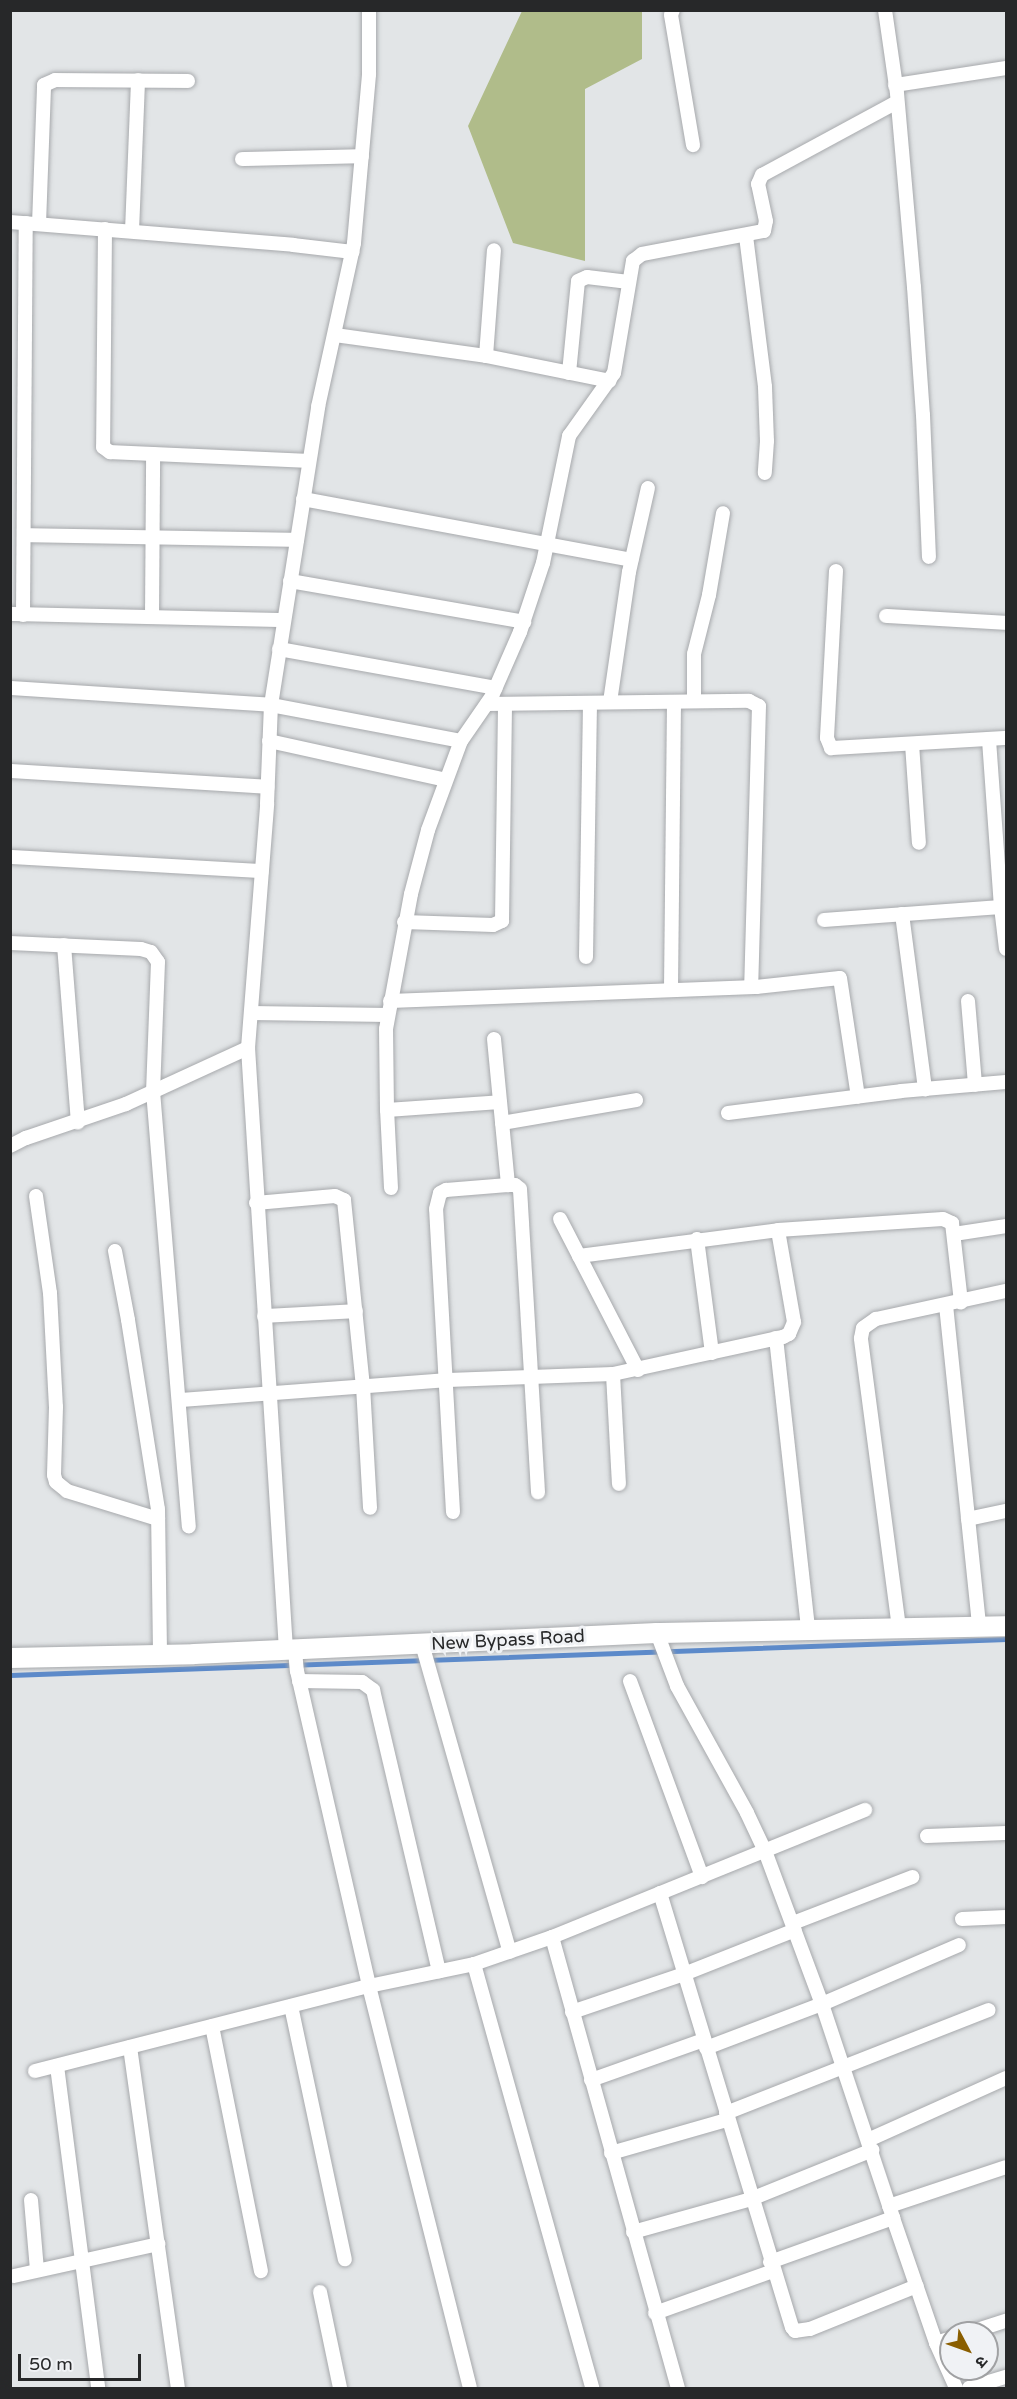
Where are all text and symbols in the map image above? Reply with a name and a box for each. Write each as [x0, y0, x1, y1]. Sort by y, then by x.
street label: New Bypass Road [431, 1625, 585, 1655]
north arrow [939, 2321, 999, 2381]
scale bar [21, 2342, 144, 2380]
text: उ [970, 2351, 992, 2372]
text: 50 m [29, 2353, 73, 2375]

